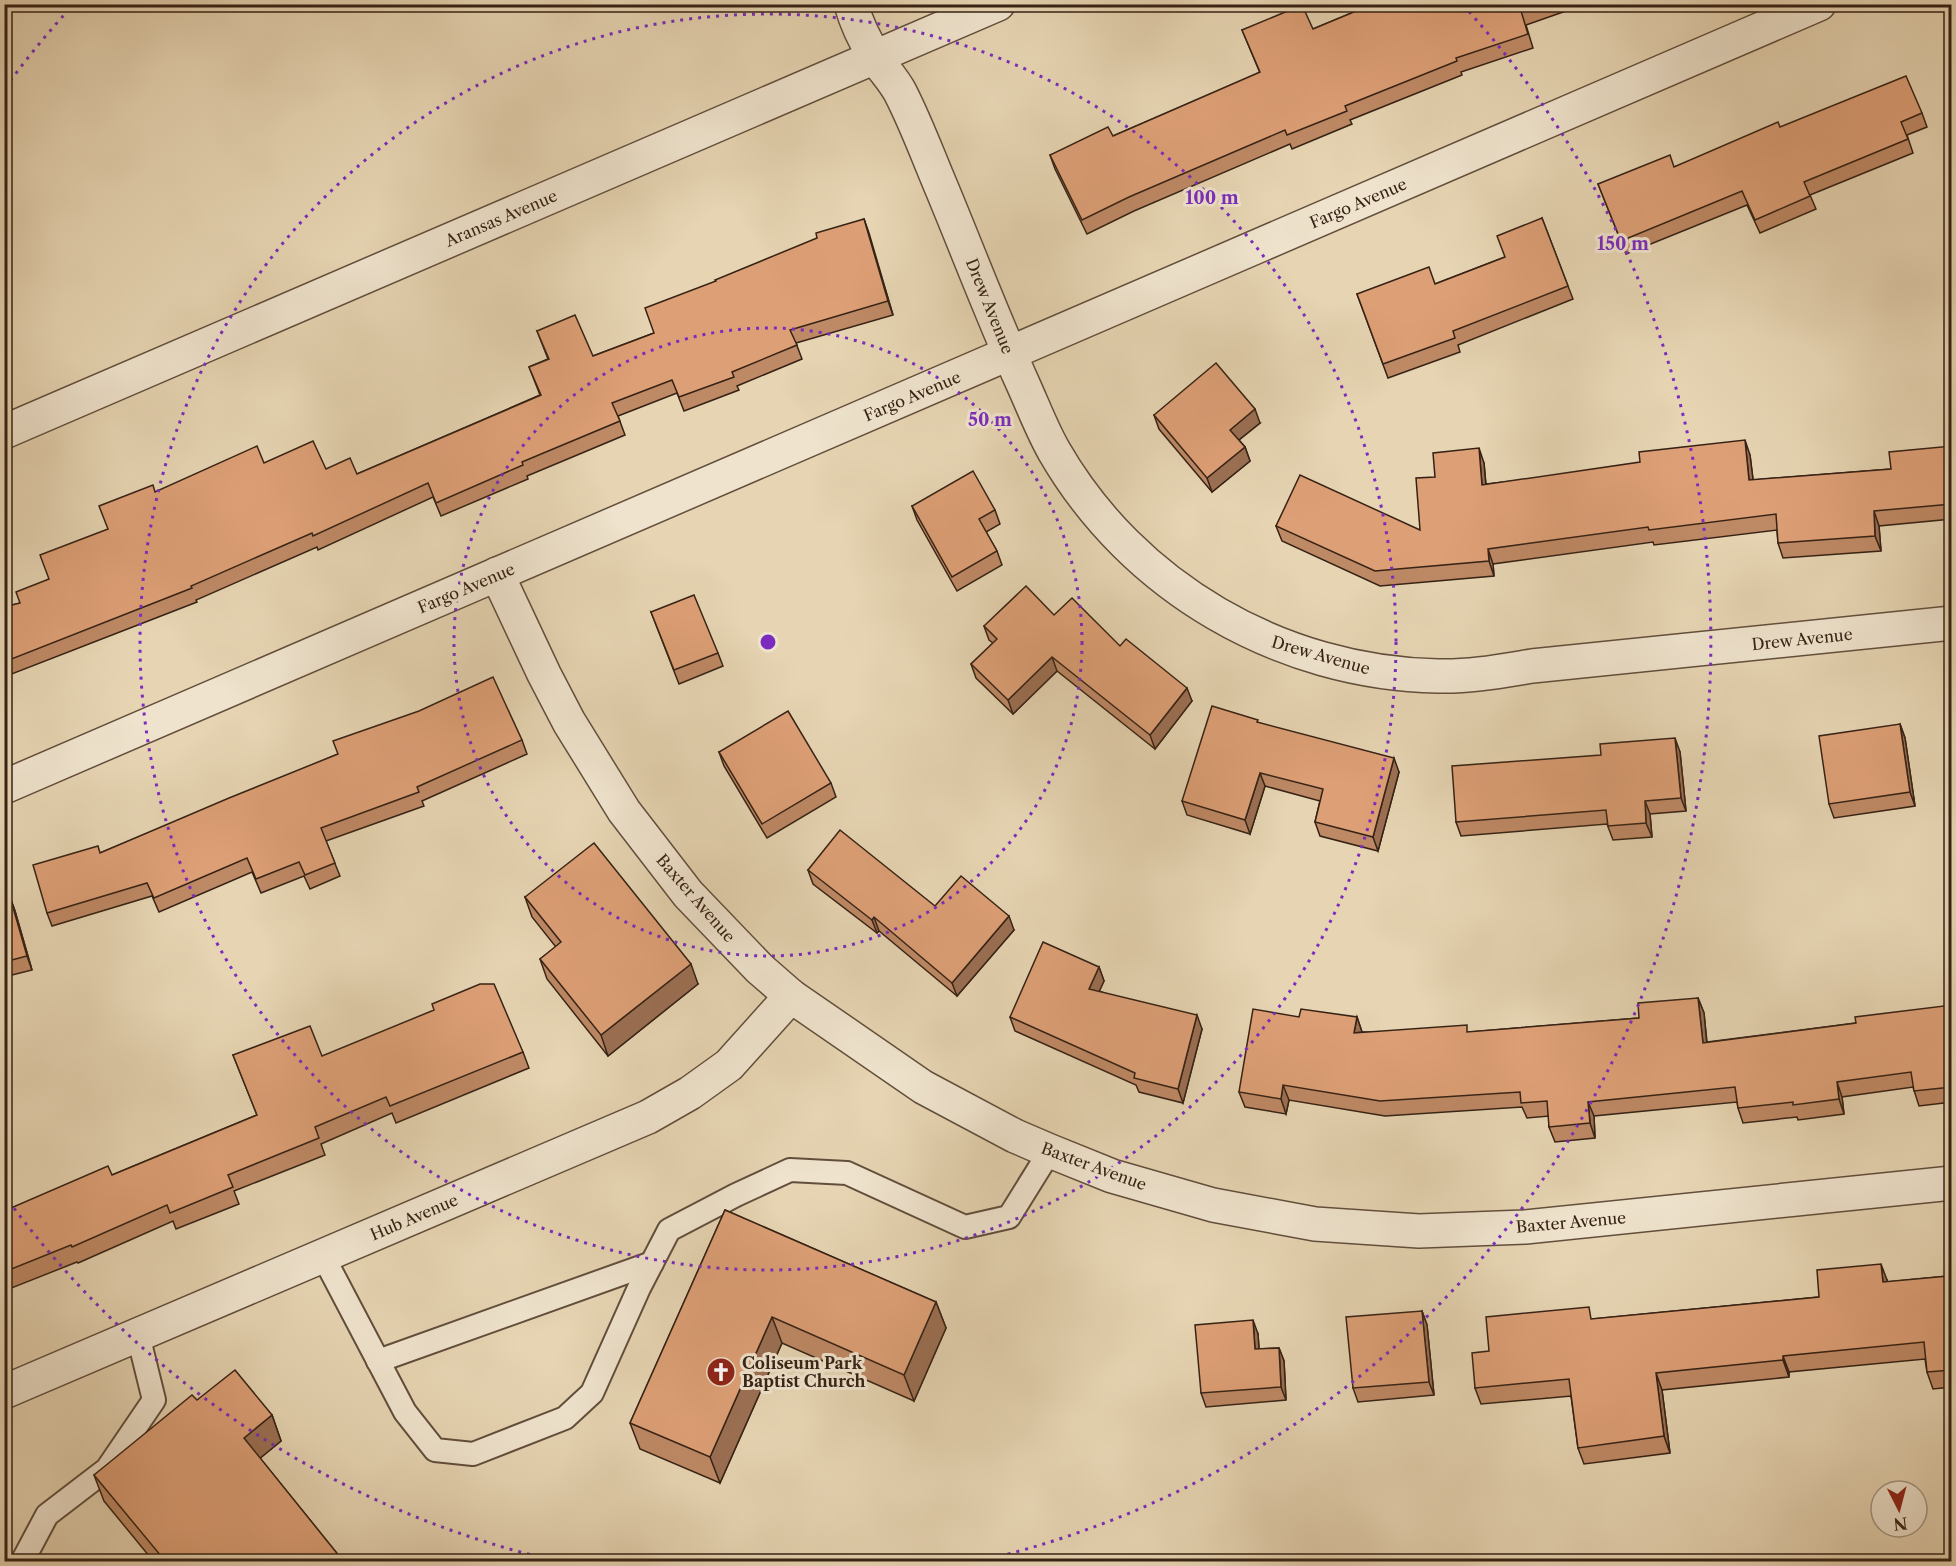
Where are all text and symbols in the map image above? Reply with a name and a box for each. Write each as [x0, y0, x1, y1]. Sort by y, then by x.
street label: Fargo Avenue [1306, 174, 1410, 232]
street label: Aransas Avenue [441, 185, 560, 251]
text: 100 m [1185, 187, 1239, 209]
text: 150 m [1597, 233, 1649, 255]
street label: Drew Avenue [962, 255, 1018, 357]
street label: Fargo Avenue [860, 367, 964, 425]
text: 50 m [968, 409, 1012, 431]
street label: Fargo Avenue [414, 559, 518, 617]
street label: Drew Avenue [1751, 624, 1854, 654]
street label: Drew Avenue [1269, 631, 1373, 679]
centre of rings [758, 632, 778, 652]
street label: Baxter Avenue [652, 850, 740, 946]
street label: Baxter Avenue [1039, 1138, 1149, 1194]
street label: Hub Avenue [367, 1190, 461, 1244]
street label: Baxter Avenue [1515, 1207, 1627, 1237]
place label: Coliseum Park Baptist Church [742, 1353, 866, 1391]
church icon: Coliseum Park Baptist Church [705, 1356, 737, 1388]
north arrow [1869, 1479, 1929, 1539]
text: N [1893, 1513, 1909, 1535]

